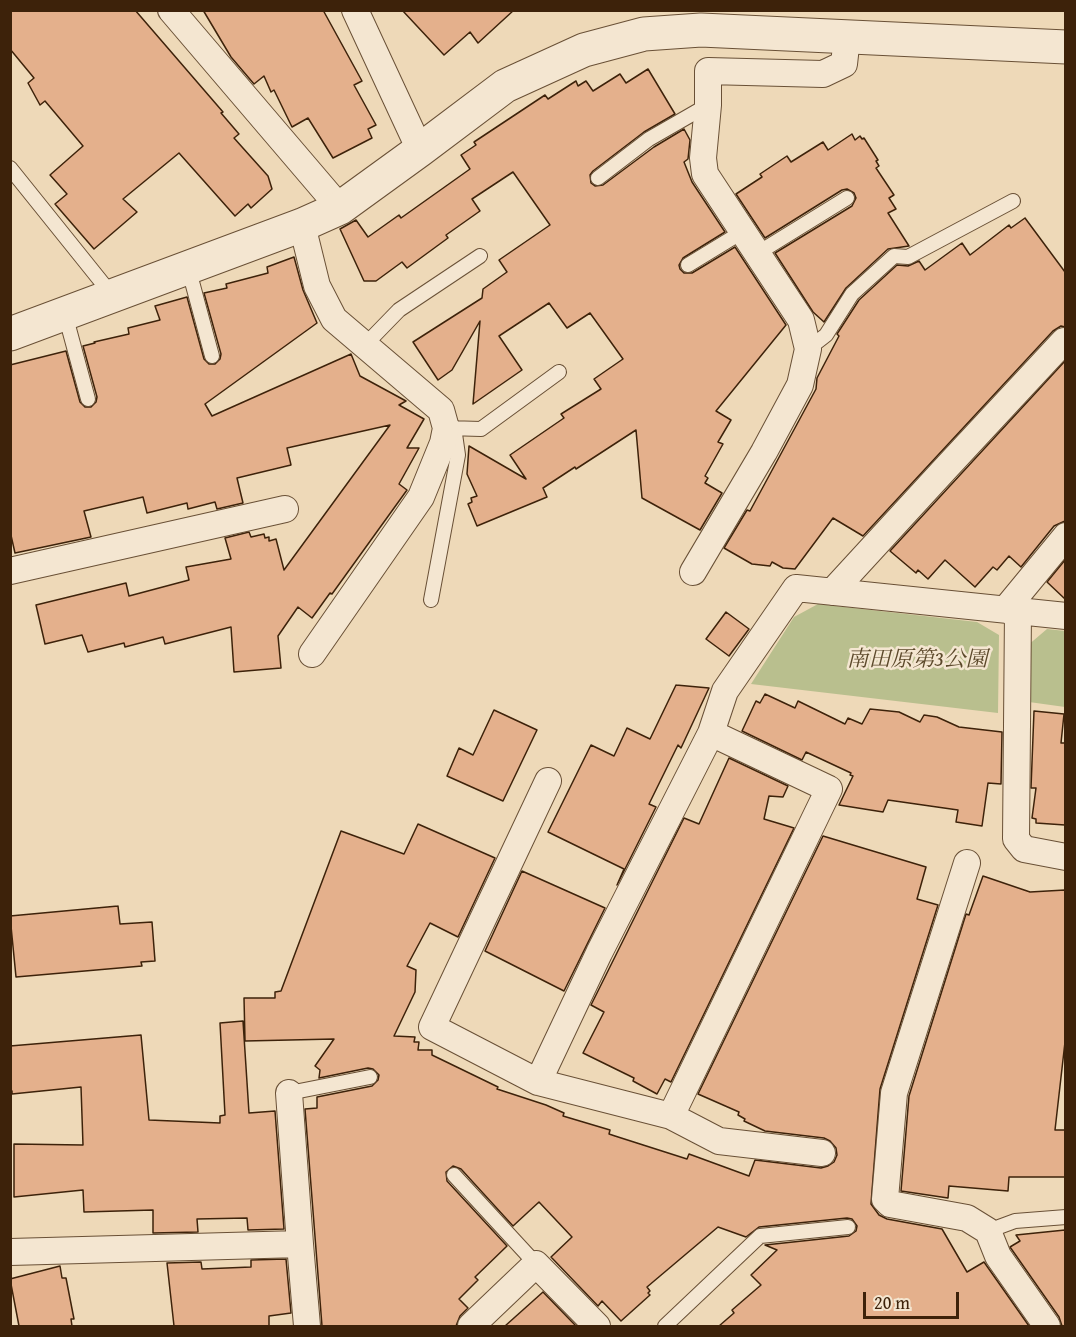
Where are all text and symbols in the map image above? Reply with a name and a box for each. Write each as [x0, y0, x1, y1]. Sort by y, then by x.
park label: 南田原第3公園 [846, 647, 988, 673]
scale bar [866, 1280, 962, 1318]
text: 20 m [874, 1289, 910, 1316]

